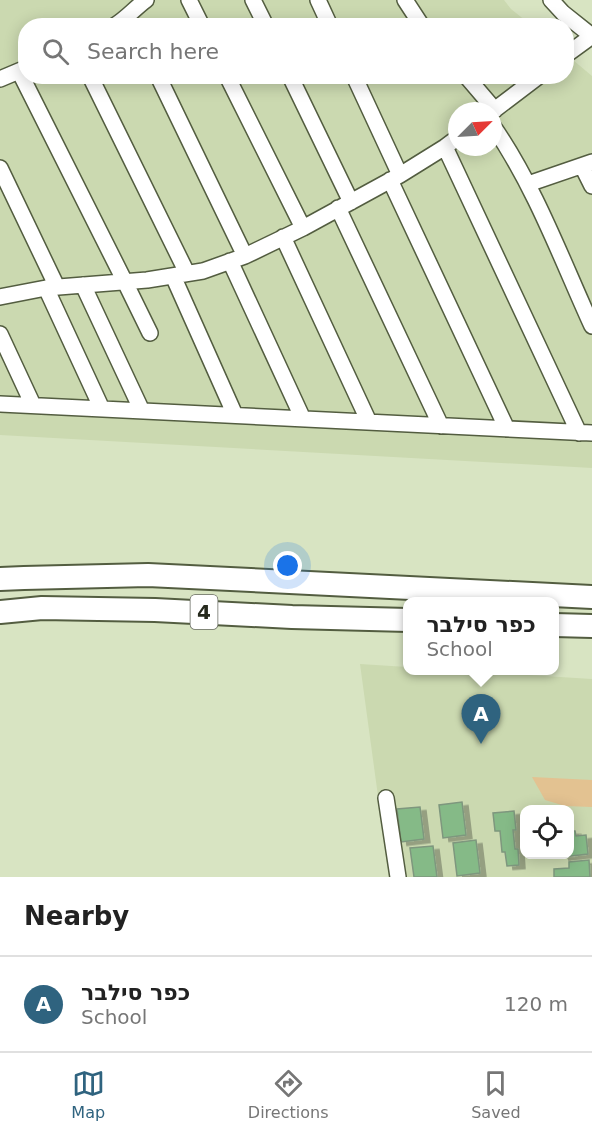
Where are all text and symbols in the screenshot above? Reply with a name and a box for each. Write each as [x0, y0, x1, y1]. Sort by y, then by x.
search box [18, 18, 574, 84]
icon: search [39, 35, 72, 68]
text: Search here [87, 39, 219, 64]
north arrow [448, 102, 502, 156]
your location [273, 551, 302, 580]
road number: 4 [190, 595, 218, 629]
popup [403, 597, 559, 675]
text: כפר סילבר [426, 612, 536, 637]
text: School [426, 637, 493, 661]
pin: A [462, 694, 500, 744]
map controls [520, 805, 574, 859]
button: locate [520, 805, 574, 859]
text: Nearby [24, 901, 129, 931]
text: כפר סילבר [81, 980, 190, 1005]
text: A [36, 992, 51, 1016]
text: 120 m [504, 992, 568, 1016]
text: School [81, 1005, 147, 1029]
tab: Map [71, 1067, 105, 1122]
tab: Directions [248, 1067, 328, 1122]
tab: Saved [471, 1067, 521, 1122]

